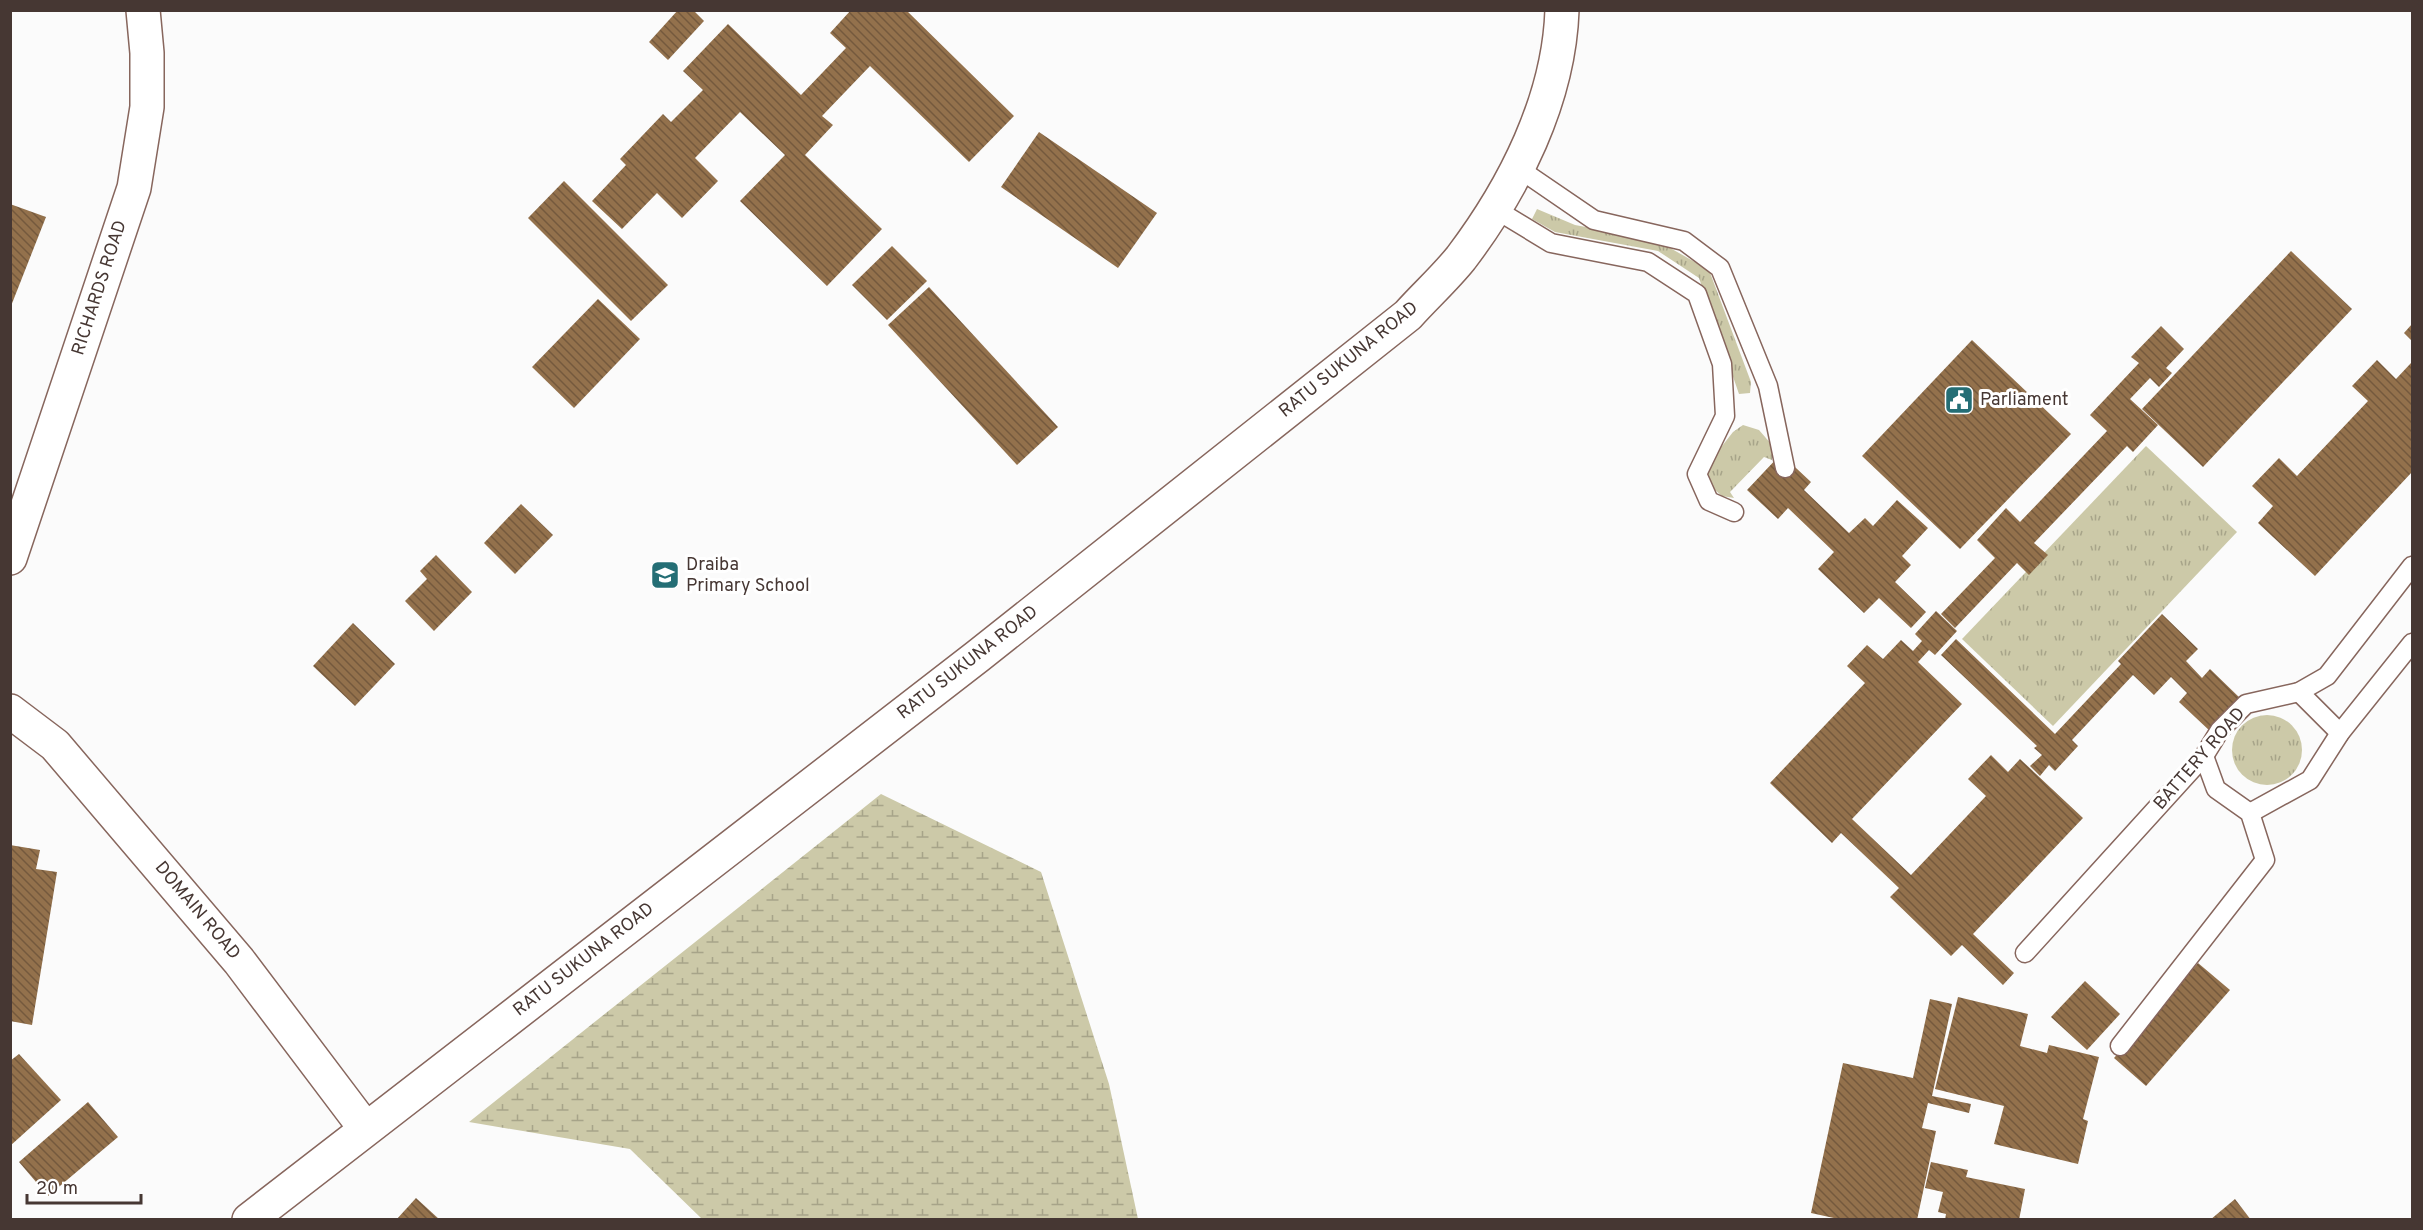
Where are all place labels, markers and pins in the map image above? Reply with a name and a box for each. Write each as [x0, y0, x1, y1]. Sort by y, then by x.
public building icon: Parliament [1943, 384, 1975, 416]
place label: Parliament [1980, 389, 2069, 412]
place label: Draiba Primary School [686, 554, 810, 598]
school or university icon: Draiba Primary School [649, 559, 681, 591]

